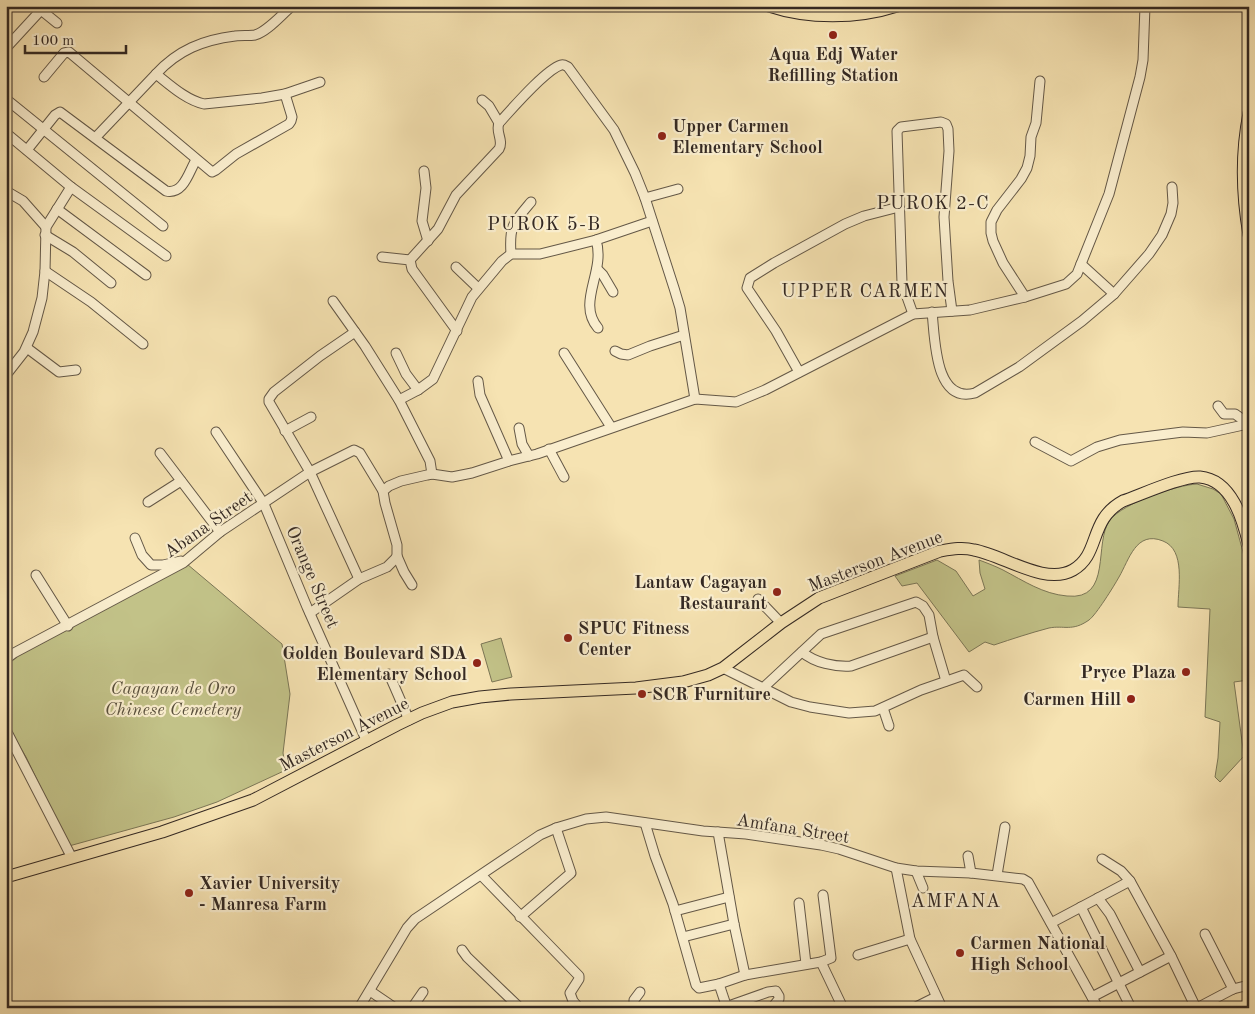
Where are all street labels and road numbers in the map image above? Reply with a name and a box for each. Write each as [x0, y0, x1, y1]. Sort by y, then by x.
street label: Abana Street [161, 488, 256, 562]
street label: Orange Street [282, 524, 342, 631]
street label: Masterson Avenue [806, 528, 945, 596]
street label: Masterson Avenue [277, 695, 412, 775]
street label: Amfana Street [735, 811, 851, 847]

